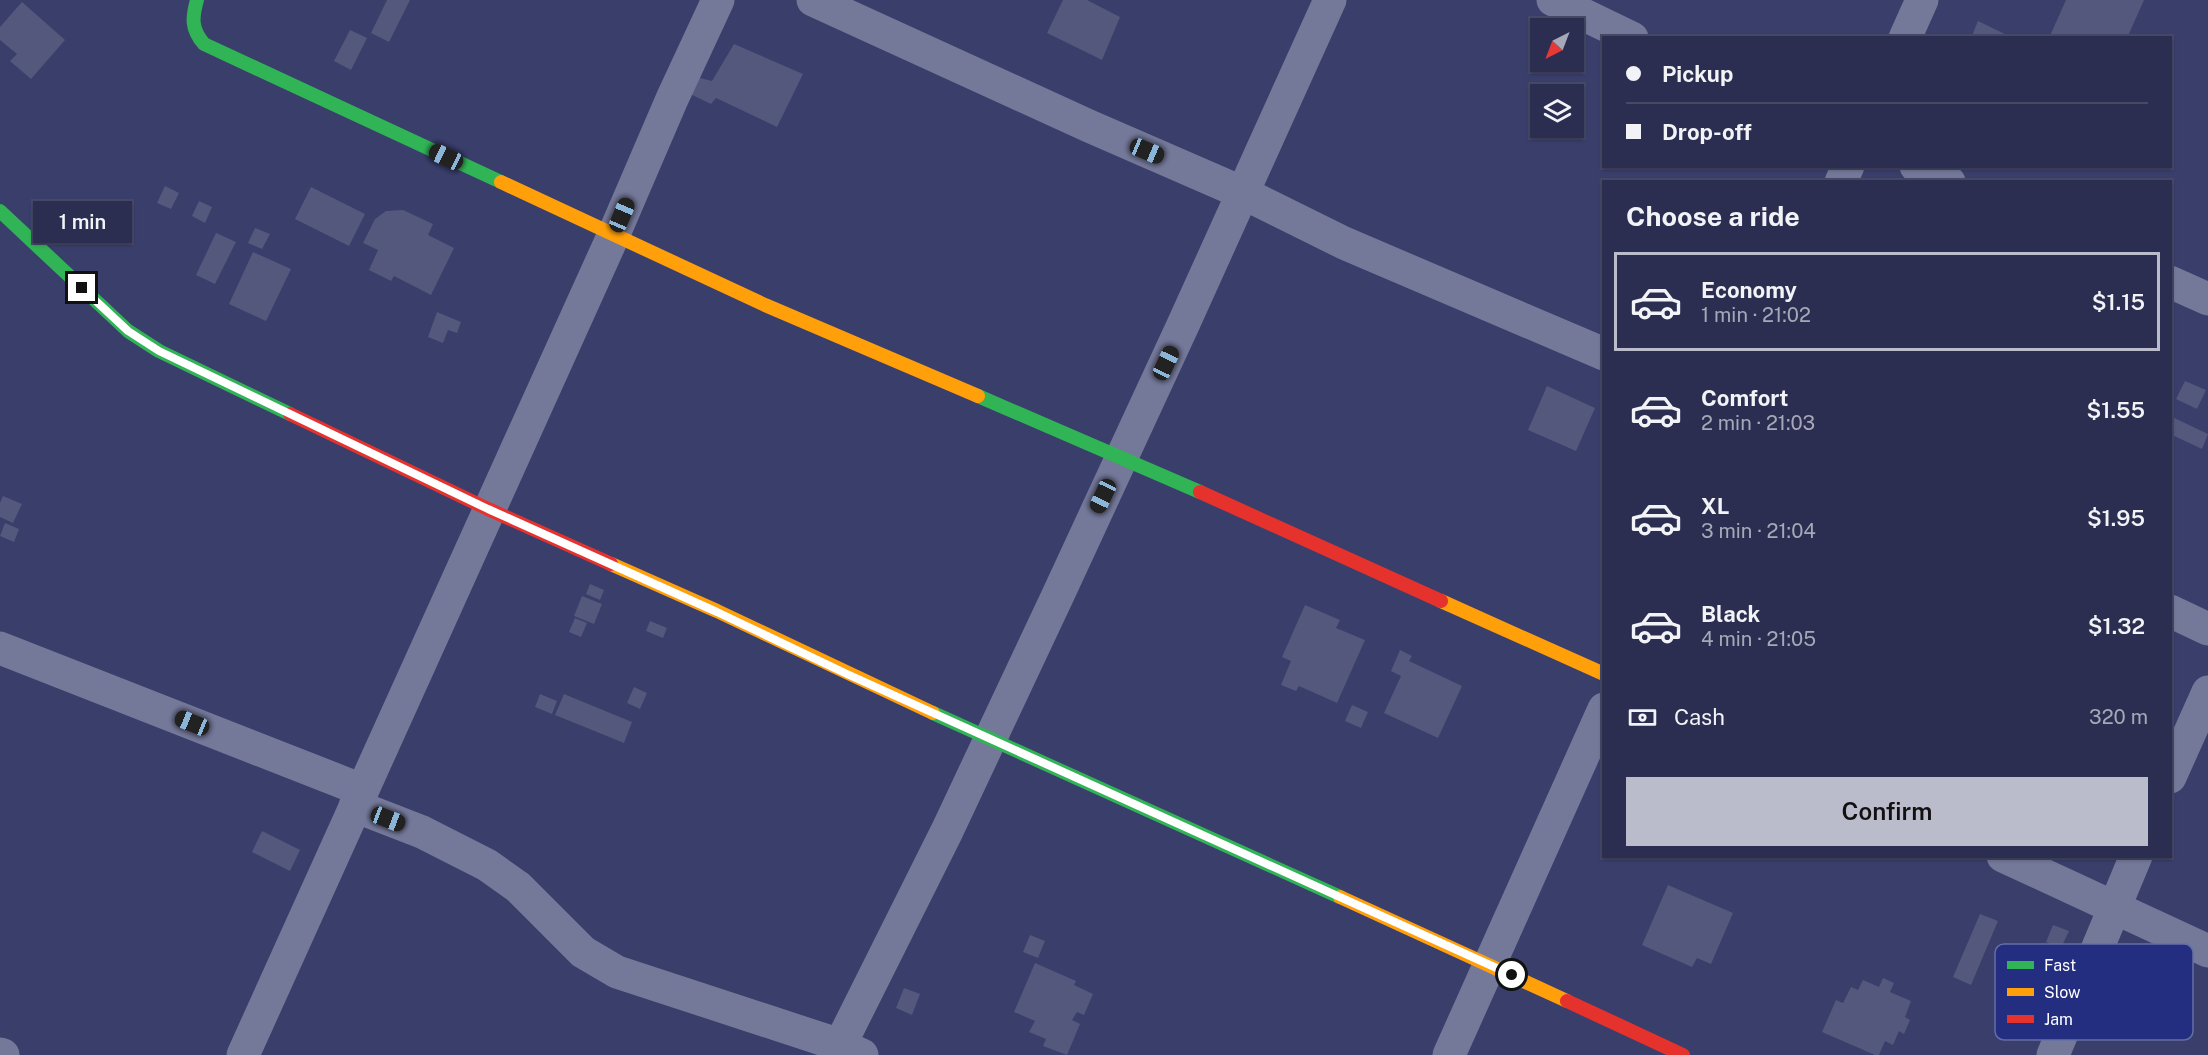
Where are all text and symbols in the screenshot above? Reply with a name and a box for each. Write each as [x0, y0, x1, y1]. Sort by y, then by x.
north arrow [1530, 18, 1584, 72]
map controls [1530, 18, 1584, 138]
text: Pickup [1662, 61, 1733, 87]
button: layers [1530, 84, 1584, 138]
text: Drop-off [1662, 119, 1752, 145]
car [1127, 136, 1167, 166]
car [426, 141, 466, 173]
car [607, 195, 637, 235]
text: Choose a ride [1626, 200, 1800, 232]
callout: 1 min [32, 201, 132, 243]
text: 1 min [59, 210, 106, 234]
route end [68, 274, 95, 301]
icon: car [1629, 275, 1683, 329]
text: Economy [1701, 277, 1797, 303]
text: $1.15 [2092, 289, 2145, 315]
text: 1 min · 21:02 [1701, 303, 1811, 327]
car [1150, 343, 1182, 383]
icon: car [1629, 383, 1683, 437]
text: Comfort [1701, 385, 1788, 411]
text: $1.55 [2087, 397, 2145, 423]
text: 2 min · 21:03 [1701, 411, 1815, 435]
car [1087, 476, 1119, 516]
icon: car [1629, 491, 1683, 545]
text: XL [1701, 493, 1729, 519]
text: $1.95 [2087, 505, 2145, 531]
text: 3 min · 21:04 [1701, 519, 1816, 543]
icon: car [1629, 599, 1683, 653]
text: Black [1701, 601, 1760, 627]
text: $1.32 [2088, 613, 2145, 639]
text: 4 min · 21:05 [1701, 627, 1816, 651]
icon: cash [1626, 701, 1659, 734]
text: Cash [1674, 704, 1725, 730]
text: 320 m [2089, 705, 2148, 729]
car [172, 708, 212, 738]
button: Confirm [1626, 777, 2148, 846]
car [368, 804, 408, 834]
legend [1995, 944, 2193, 1040]
text: Fast [2044, 956, 2076, 975]
route start [1498, 961, 1525, 988]
text: Slow [2044, 983, 2081, 1002]
text: Jam [2044, 1010, 2073, 1029]

